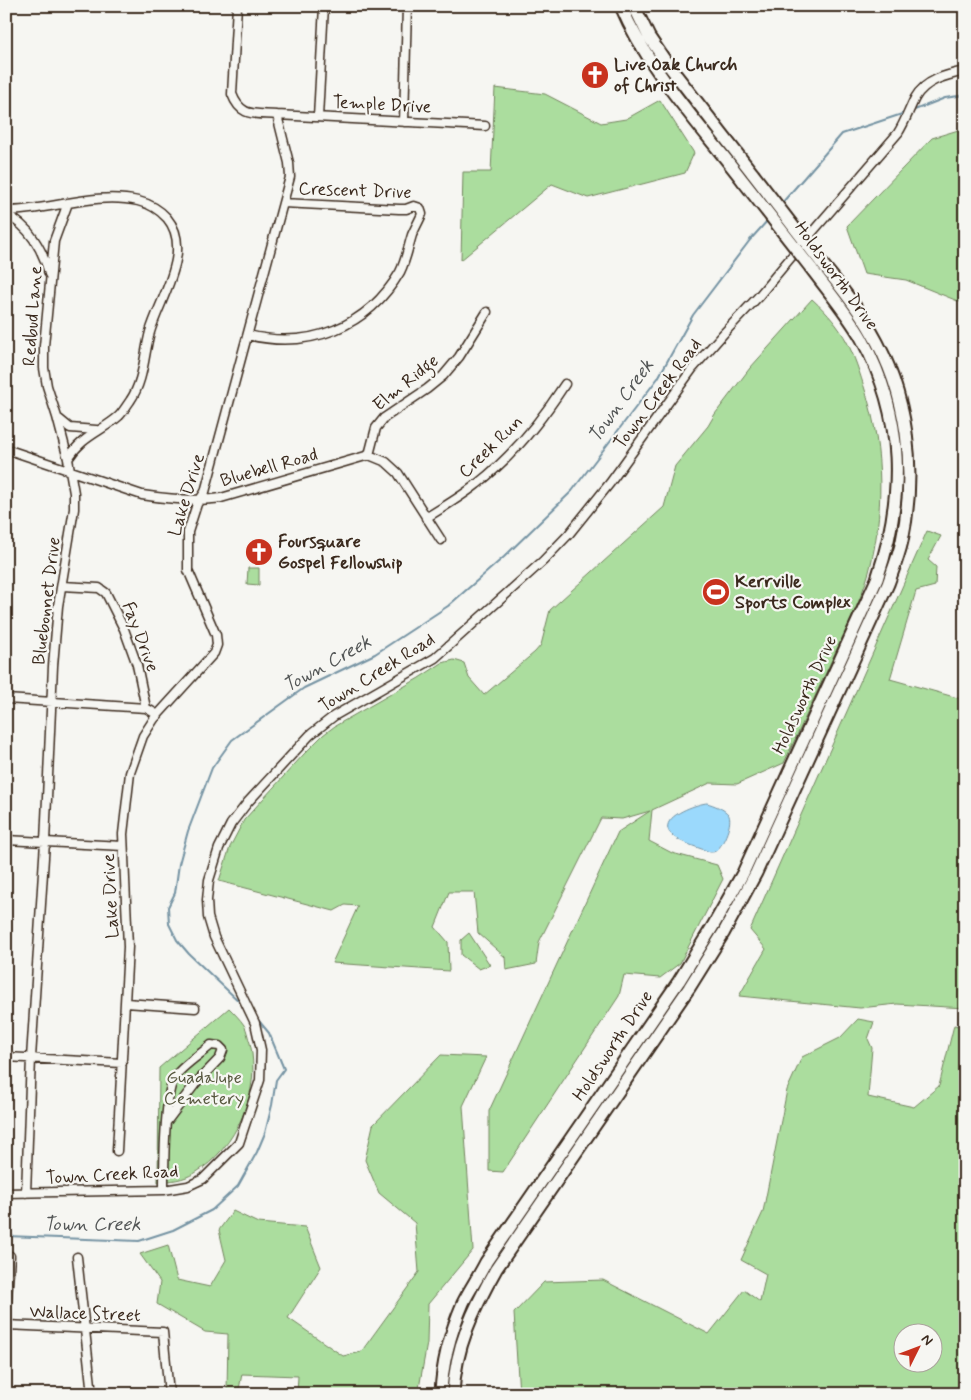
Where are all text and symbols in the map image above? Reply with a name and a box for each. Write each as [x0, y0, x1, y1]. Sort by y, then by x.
place label: Live Oak Church of Christ [614, 53, 738, 98]
church icon: Live Oak Church of Christ [580, 60, 610, 90]
street label: Temple Drive [332, 90, 432, 120]
street label: Crescent Drive [298, 177, 412, 205]
street label: Holdsworth Drive [789, 217, 883, 335]
street label: Redbud Lane [18, 265, 48, 367]
street label: Town Creek Road [609, 334, 707, 454]
street label: Elm Ridge [368, 349, 445, 419]
water label: Town Creek [583, 355, 659, 447]
street label: Creek Run [454, 410, 528, 484]
street label: Bluebell Road [218, 443, 320, 493]
street label: Lake Drive [163, 451, 211, 539]
place label: Foursquare Gospel Fellowship [278, 530, 403, 575]
street label: Bluebonnet Drive [27, 536, 67, 666]
church icon: Foursquare Gospel Fellowship [244, 537, 274, 567]
place label: Kerrville Sports Complex [735, 570, 851, 615]
sports icon: Kerrville Sports Complex [701, 577, 731, 607]
street label: Fay Drive [116, 599, 164, 675]
street label: Town Creek Road [314, 628, 440, 718]
water label: Town Creek [278, 629, 376, 698]
street label: Holdsworth Drive [767, 632, 843, 758]
street label: Lake Drive [97, 853, 125, 939]
street label: Holdsworth Drive [567, 986, 659, 1106]
park label: Guadalupe Cemetery [164, 1066, 244, 1111]
street label: Town Creek Road [45, 1160, 179, 1190]
water label: Town Creek [43, 1212, 141, 1237]
street label: Wallace Street [29, 1300, 141, 1328]
north arrow [894, 1322, 944, 1372]
text: N [917, 1330, 937, 1349]

